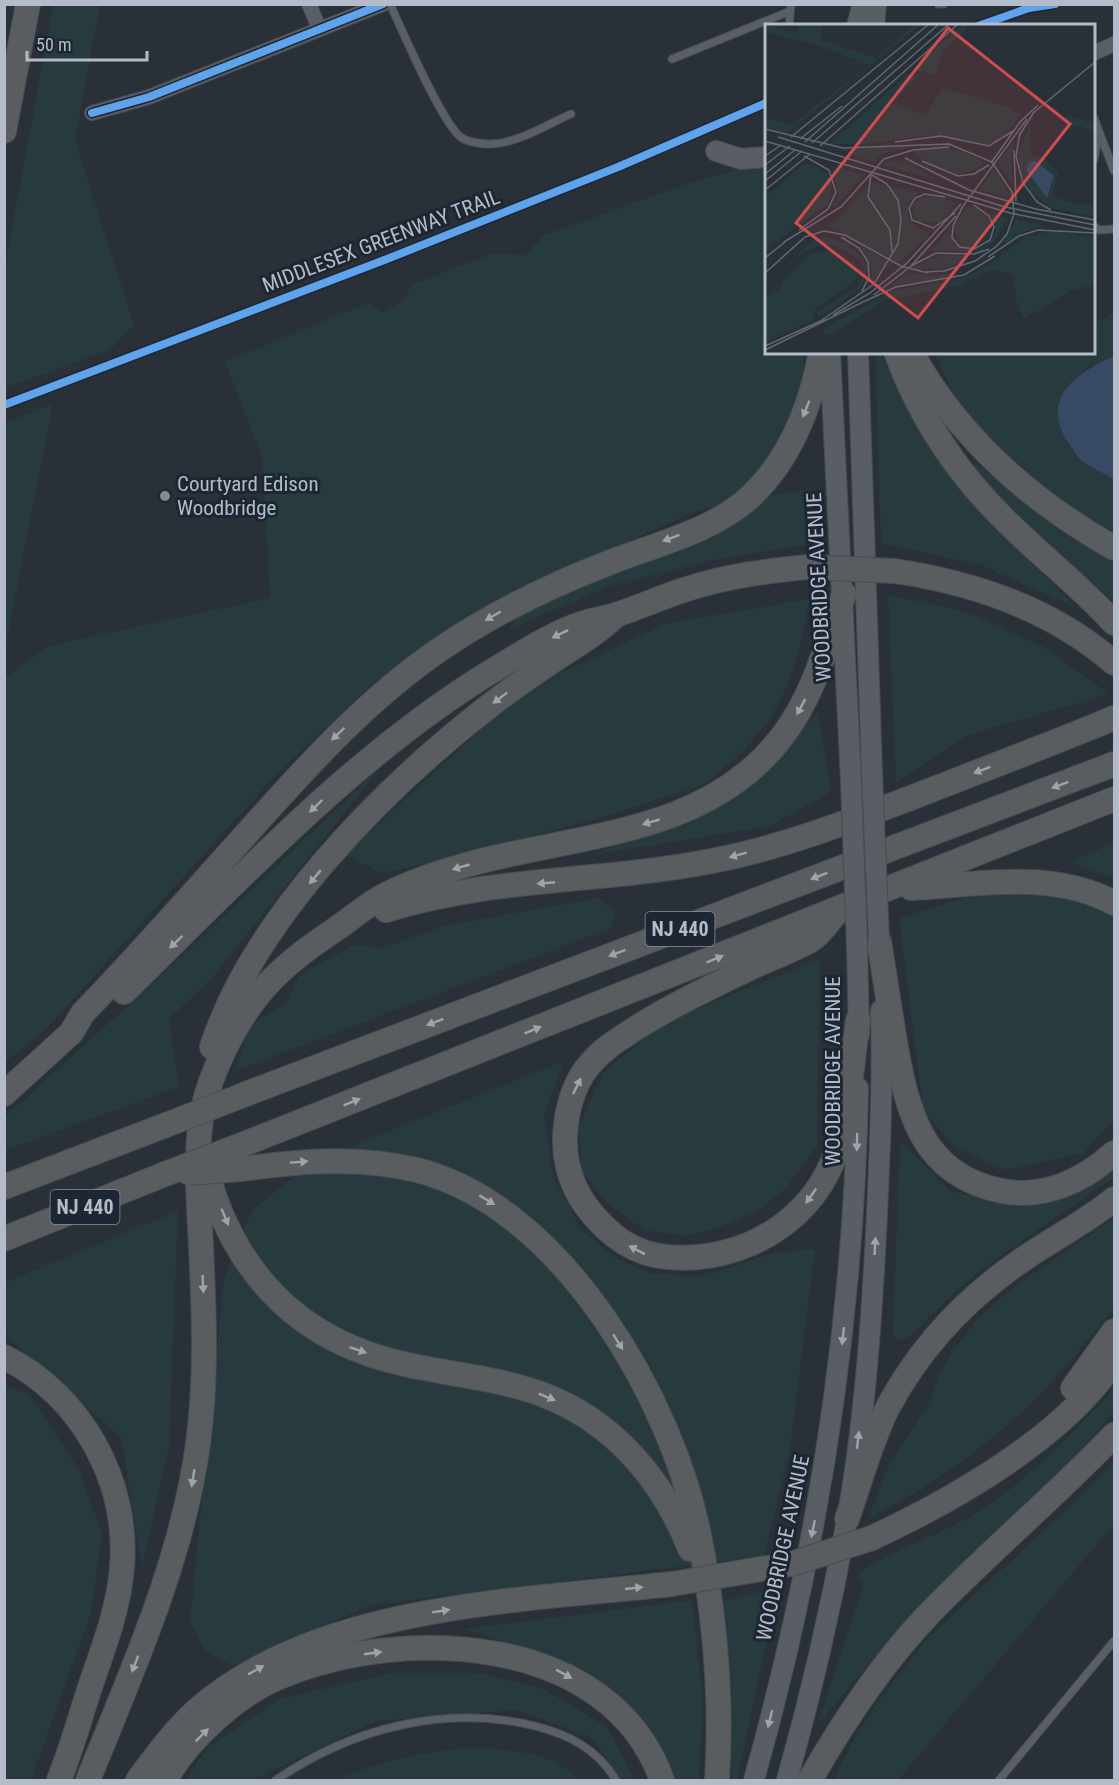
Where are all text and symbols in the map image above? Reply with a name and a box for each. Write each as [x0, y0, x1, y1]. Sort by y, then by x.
scale bar [27, 24, 147, 62]
inset map [765, 24, 1095, 354]
text: 50 m [36, 34, 71, 55]
street label: MIDDLESEX GREENWAY TRAIL [259, 185, 503, 297]
one-way arrow [800, 400, 810, 418]
place label: Courtyard Edison Woodbridge [177, 472, 319, 520]
marker: Courtyard Edison Woodbridge [158, 489, 172, 503]
street label: WOODBRIDGE AVENUE [802, 492, 836, 682]
one-way arrow [662, 534, 680, 543]
one-way arrow [484, 610, 501, 620]
one-way arrow [552, 629, 569, 638]
one-way arrow [492, 692, 508, 704]
one-way arrow [796, 699, 806, 716]
one-way arrow [331, 727, 346, 741]
one-way arrow [973, 766, 991, 775]
one-way arrow [1051, 780, 1069, 790]
one-way arrow [310, 799, 324, 813]
one-way arrow [642, 818, 660, 827]
one-way arrow [729, 851, 747, 860]
one-way arrow [452, 863, 470, 872]
one-way arrow [308, 869, 321, 885]
one-way arrow [809, 871, 827, 881]
one-way arrow [536, 878, 555, 888]
road number: NJ 440 [646, 912, 714, 946]
one-way arrow [169, 934, 183, 948]
one-way arrow [608, 949, 626, 958]
one-way arrow [706, 954, 724, 964]
street label: WOODBRIDGE AVENUE [821, 976, 845, 1166]
one-way arrow [425, 1018, 443, 1028]
one-way arrow [524, 1025, 542, 1034]
one-way arrow [573, 1078, 582, 1095]
one-way arrow [343, 1097, 361, 1107]
one-way arrow [853, 1132, 862, 1151]
one-way arrow [289, 1158, 308, 1167]
one-way arrow [805, 1188, 817, 1204]
road number: NJ 440 [50, 1190, 119, 1224]
one-way arrow [479, 1195, 495, 1206]
one-way arrow [221, 1208, 230, 1226]
one-way arrow [871, 1236, 880, 1255]
one-way arrow [629, 1245, 646, 1254]
one-way arrow [198, 1275, 207, 1294]
one-way arrow [838, 1327, 848, 1346]
one-way arrow [612, 1333, 624, 1349]
one-way arrow [349, 1346, 367, 1356]
one-way arrow [539, 1392, 557, 1402]
one-way arrow [853, 1430, 863, 1449]
street label: WOODBRIDGE AVENUE [752, 1453, 814, 1643]
one-way arrow [188, 1469, 197, 1488]
one-way arrow [808, 1520, 817, 1539]
one-way arrow [625, 1583, 644, 1593]
one-way arrow [431, 1606, 450, 1615]
one-way arrow [364, 1648, 383, 1657]
one-way arrow [129, 1656, 139, 1674]
one-way arrow [248, 1665, 265, 1675]
one-way arrow [556, 1669, 573, 1679]
one-way arrow [764, 1710, 774, 1728]
one-way arrow [194, 1729, 208, 1743]

